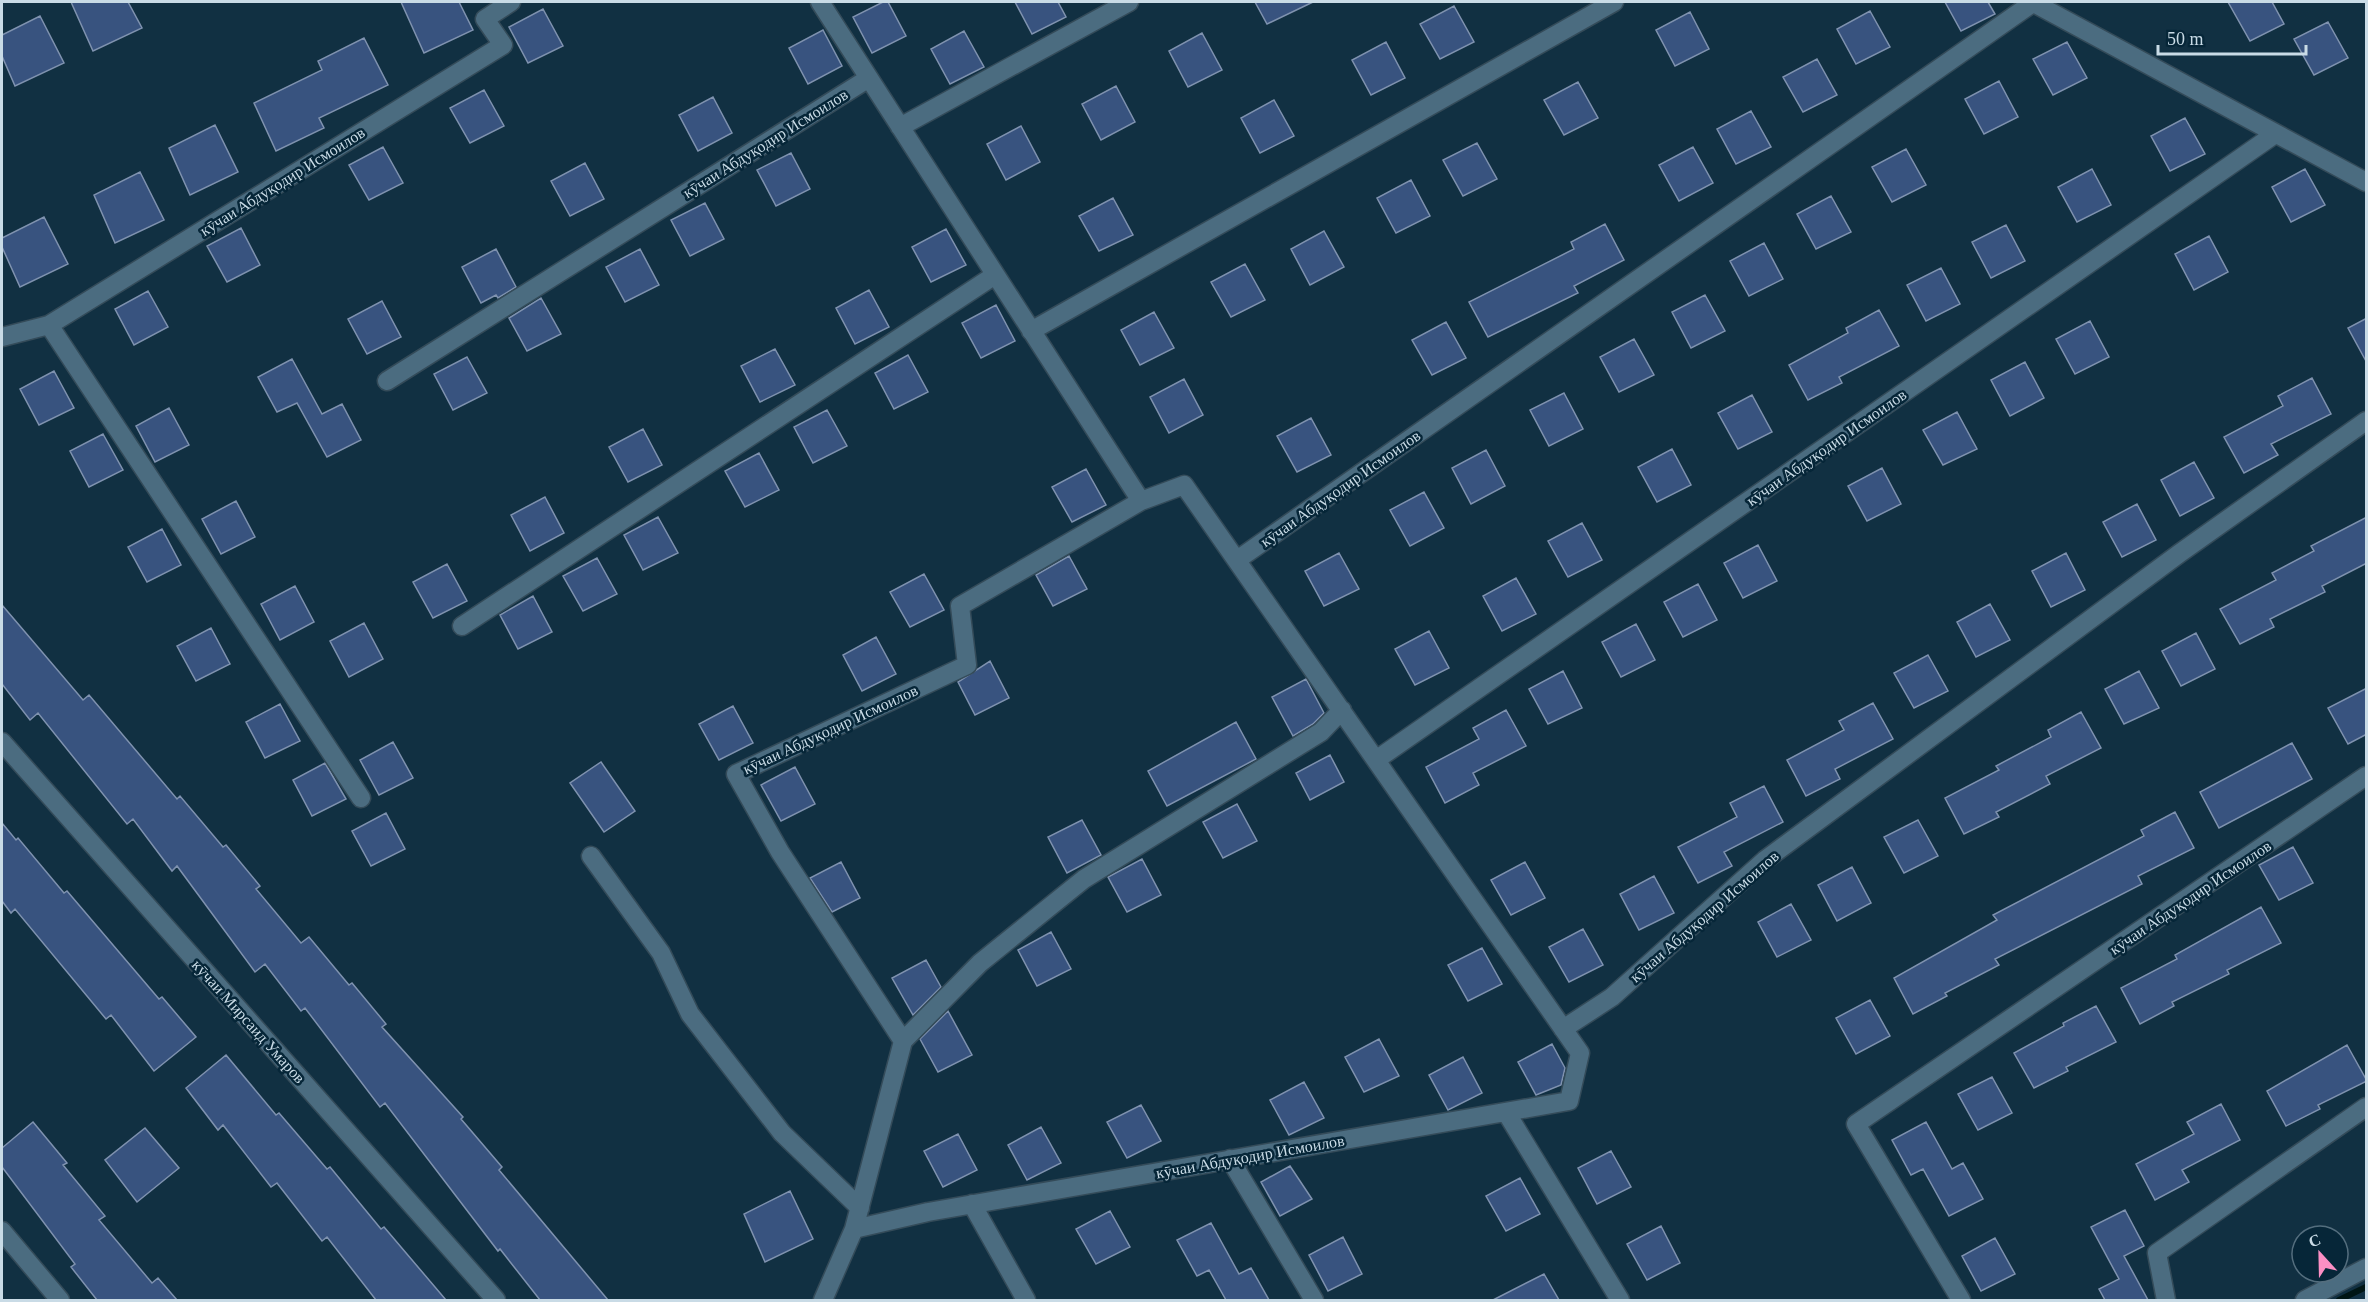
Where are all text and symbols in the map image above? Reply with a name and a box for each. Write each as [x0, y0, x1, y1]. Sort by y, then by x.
scale bar [2158, 18, 2306, 56]
text: 50 m [2167, 29, 2204, 49]
street label: кӯчаи Абдуқодир Исмоилов [680, 85, 852, 202]
street label: кӯчаи Абдуқодир Исмоилов [197, 123, 369, 240]
street label: кӯчаи Абдуқодир Исмоилов [1743, 385, 1910, 510]
street label: кӯчаи Абдуқодир Исмоилов [1257, 426, 1424, 551]
street label: кӯчаи Абдуқодир Исмоилов [740, 681, 921, 778]
street label: кӯчаи Абдуқодир Исмоилов [2106, 837, 2275, 959]
street label: кӯчаи Абдуқодир Исмоилов [1627, 847, 1783, 986]
street label: кӯчаи Мирсаид Умаров [188, 956, 309, 1087]
street label: кӯчаи Абдуқодир Исмоилов [1155, 1131, 1346, 1182]
north arrow [2290, 1224, 2350, 1284]
text: С [2306, 1231, 2323, 1251]

